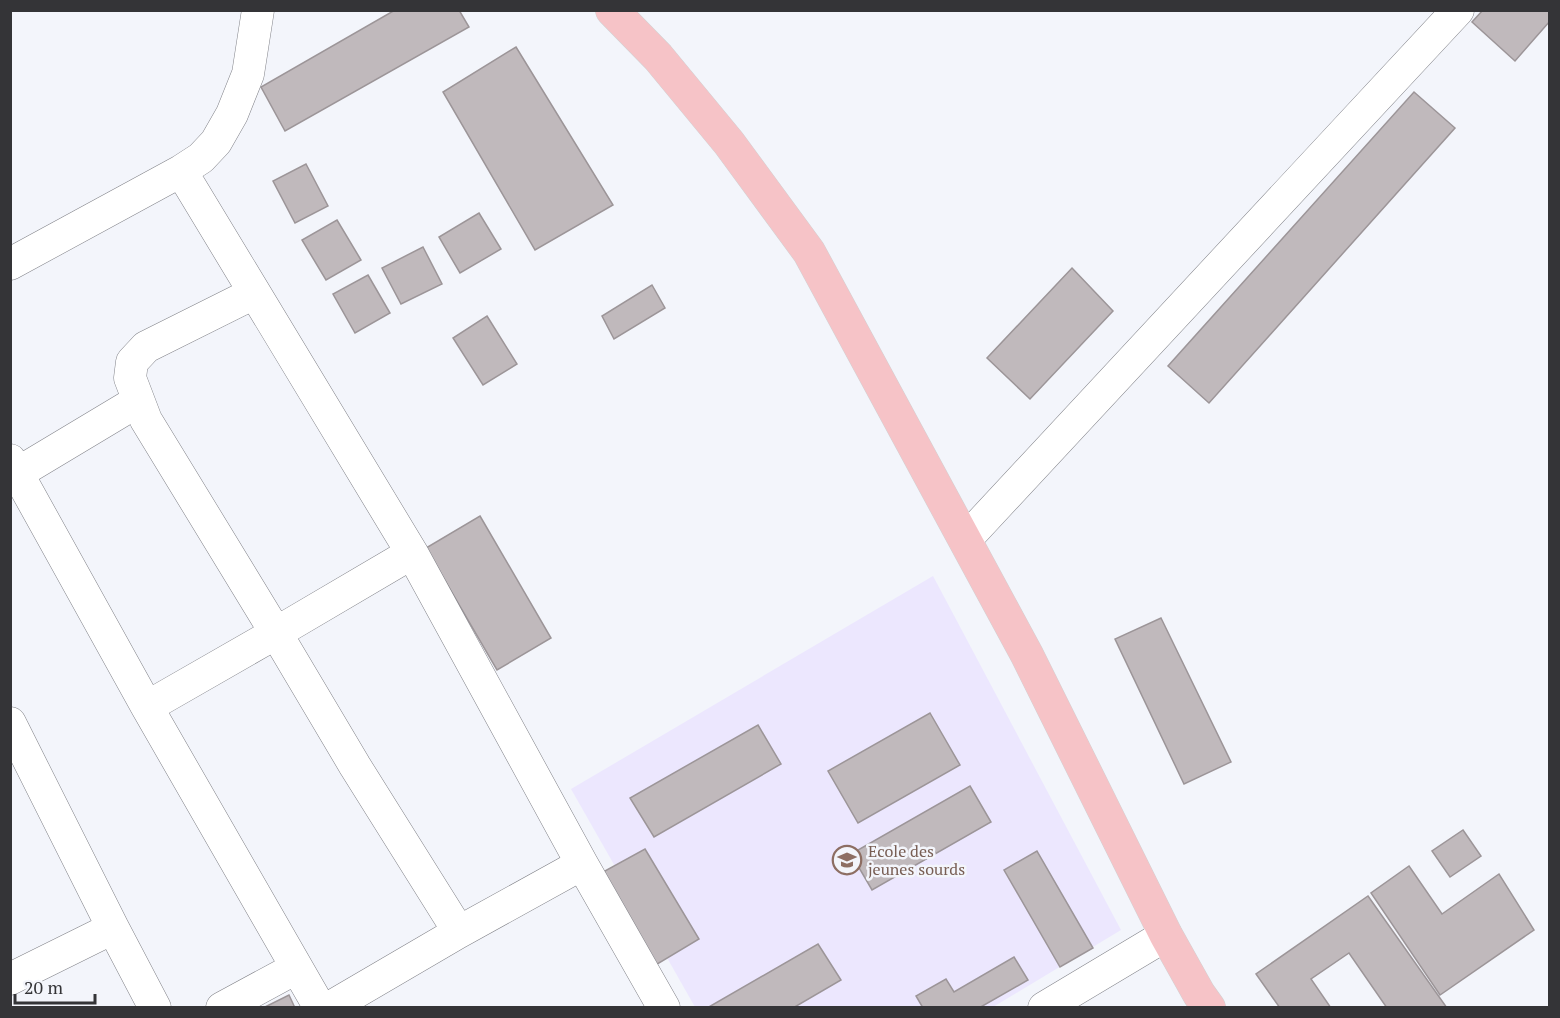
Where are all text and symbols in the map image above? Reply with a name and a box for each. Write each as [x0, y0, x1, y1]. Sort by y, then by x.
place label: Ecole des jeunes sourds [868, 840, 965, 880]
school or university icon: Ecole des jeunes sourds [831, 844, 863, 876]
scale bar [15, 967, 94, 1005]
text: 20 m [24, 975, 64, 999]

